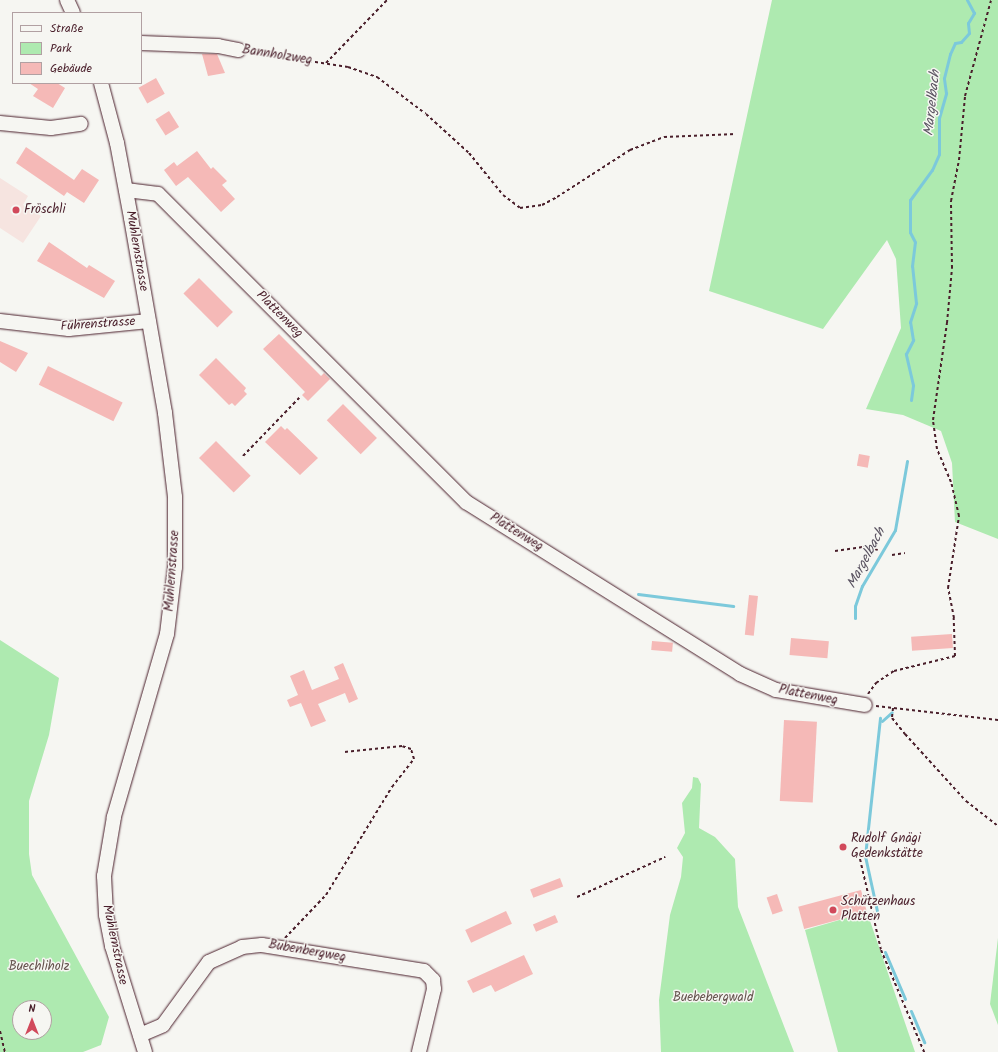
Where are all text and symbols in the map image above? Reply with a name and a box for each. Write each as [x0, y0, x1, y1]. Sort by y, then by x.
legend [12, 12, 142, 84]
text: Straße [50, 19, 83, 38]
text: Park [50, 39, 72, 58]
street label: Bannholzweg [241, 43, 313, 69]
text: Gebäude [50, 59, 92, 78]
water label: Margelbach [920, 69, 944, 137]
place label: Fröschli [24, 202, 66, 218]
marker: Fröschli [11, 205, 21, 215]
street label: Muhlernstrasse [121, 209, 151, 293]
street label: Plattenweg [252, 288, 306, 342]
street label: Fuhrenstrasse [60, 315, 136, 335]
street label: Plattenweg [486, 510, 546, 556]
water label: Margelbach [843, 525, 889, 591]
street label: Muhlernstrasse [162, 530, 184, 612]
street label: Plattenweg [777, 683, 839, 709]
place label: Rudolf Gnägi Gedenkstätte [851, 832, 923, 863]
marker: Rudolf Gnägi Gedenkstätte [838, 842, 848, 852]
place label: Schützenhaus Platten [841, 895, 915, 926]
street label: Muhlernstrasse [98, 903, 130, 987]
marker: Schützenhaus Platten [828, 905, 838, 915]
street label: Bubenbergweg [267, 938, 347, 966]
park label: Buechliholz [8, 959, 70, 975]
park label: Buebebergwald [673, 990, 753, 1006]
north arrow [12, 1000, 52, 1040]
text: N [29, 1000, 35, 1018]

